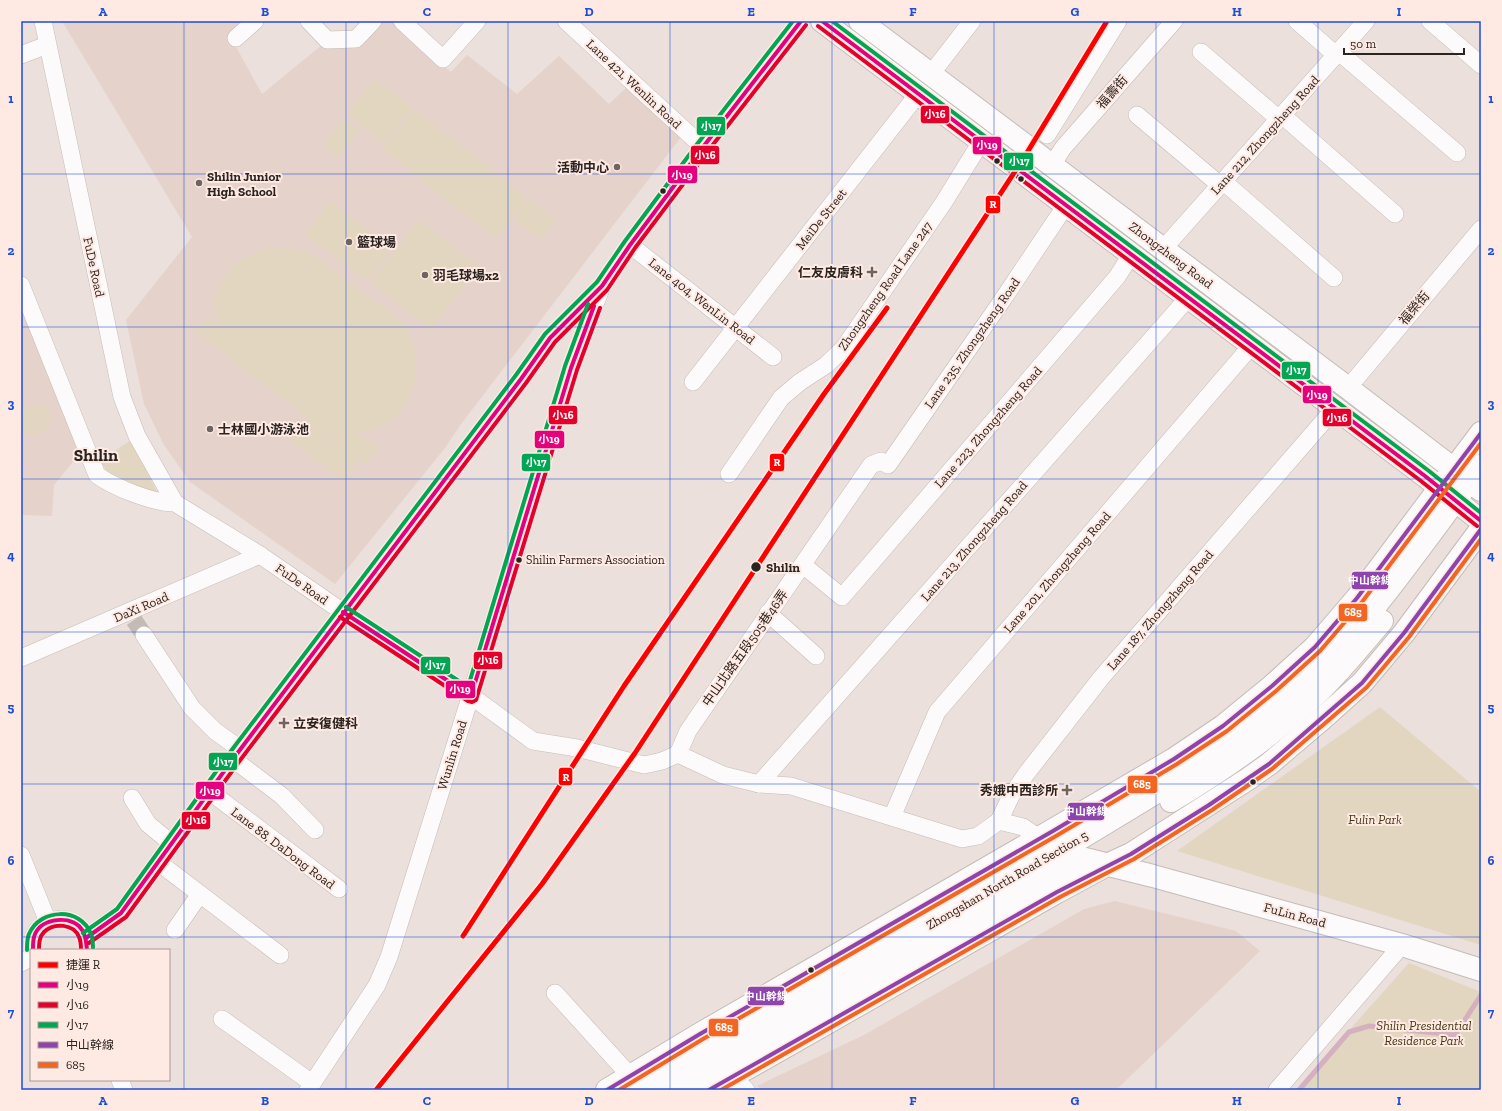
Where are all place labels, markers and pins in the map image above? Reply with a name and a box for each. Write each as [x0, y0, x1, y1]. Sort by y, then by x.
unlabelled marker [992, 156, 1002, 166]
place label: 活動中心 [557, 160, 609, 175]
marker: 活動中心 [612, 162, 622, 172]
place label: Shilin Junior High School [207, 169, 281, 199]
unlabelled marker [1016, 174, 1026, 184]
marker: Shilin Junior High School [194, 178, 204, 188]
unlabelled marker [658, 186, 668, 196]
place label: 籃球場 [357, 235, 396, 250]
marker: 籃球場 [344, 237, 354, 247]
place label: 仁友皮膚科 [798, 265, 863, 280]
marker: 仁友皮膚科 [866, 266, 878, 278]
place label: 羽毛球場x2 [433, 268, 499, 283]
marker: 羽毛球場x2 [420, 270, 430, 280]
place label: 士林國小游泳池 [218, 422, 309, 437]
marker: 士林國小游泳池 [205, 424, 215, 434]
place label: Shilin Farmers Association [526, 553, 665, 567]
marker: Shilin Farmers Association [514, 555, 524, 565]
marker: Shilin [749, 560, 763, 574]
place label: Shilin [766, 560, 800, 575]
place label: 立安復健科 [293, 716, 358, 731]
marker: 立安復健科 [278, 717, 290, 729]
unlabelled marker [1248, 777, 1258, 787]
place label: 秀娥中西診所 [980, 783, 1058, 798]
marker: 秀娥中西診所 [1061, 784, 1073, 796]
unlabelled marker [806, 965, 816, 975]

